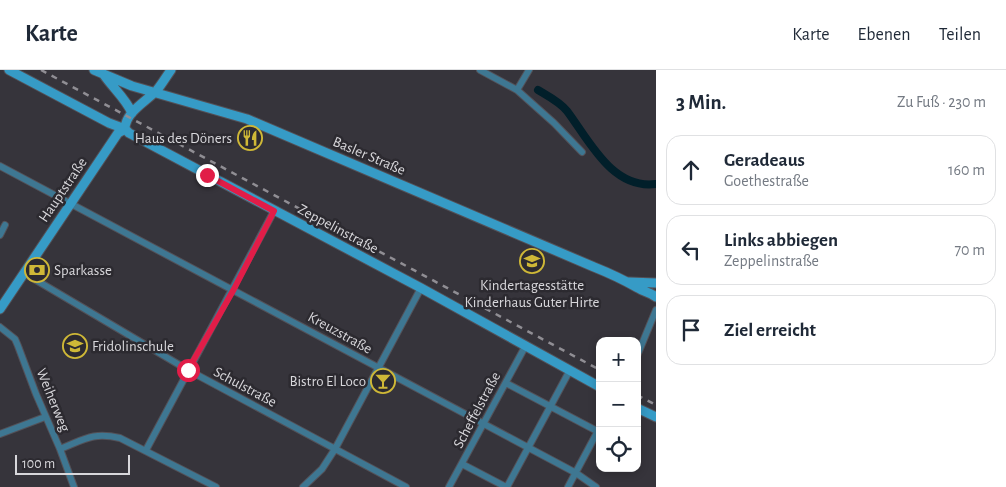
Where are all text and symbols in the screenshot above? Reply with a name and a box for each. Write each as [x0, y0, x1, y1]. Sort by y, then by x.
text: Karte [25, 22, 78, 46]
text: Karte [792, 26, 830, 44]
text: Ebenen [858, 26, 911, 44]
text: Teilen [939, 26, 981, 44]
text: 3 Min. [676, 92, 726, 113]
text: Zu Fuß · 230 m [897, 94, 986, 110]
restaurant icon: Haus des Döners [237, 125, 263, 151]
place label: Haus des Döners [135, 131, 232, 146]
street label: Basler Straße [331, 134, 408, 178]
text: Geradeaus [724, 151, 805, 170]
street label: Hauptstraße [36, 155, 90, 225]
icon: ahead [677, 156, 705, 184]
text: 160 m [948, 162, 985, 178]
route end [196, 164, 219, 187]
text: Goethestraße [724, 173, 809, 189]
street label: Zeppelinstraße [295, 202, 381, 257]
text: Links abbiegen [724, 231, 838, 250]
icon: left [677, 236, 705, 264]
text: 70 m [954, 242, 985, 258]
school or university icon: Kindertagesstätte Kinderhaus Guter Hirte [519, 248, 545, 274]
text: Zeppelinstraße [724, 253, 819, 269]
bank icon: Sparkasse [24, 257, 50, 283]
place label: Sparkasse [54, 263, 112, 278]
place label: Kindertagesstätte Kinderhaus Guter Hirte [465, 278, 600, 310]
street label: Kreuzstraße [305, 309, 375, 357]
icon: arrive [677, 316, 705, 344]
text: Ziel erreicht [724, 321, 816, 340]
school or university icon: Fridolinschule [62, 333, 88, 359]
map controls [596, 337, 641, 472]
button: + [596, 337, 641, 382]
place label: Fridolinschule [92, 339, 174, 354]
route start [177, 359, 200, 382]
street label: Schulstraße [211, 364, 279, 410]
street label: Weiherweg [33, 366, 73, 435]
bar icon: Bistro El Loco [370, 368, 396, 394]
street label: Scheffelstraße [451, 369, 503, 451]
place label: Bistro El Loco [289, 374, 366, 389]
button: − [596, 382, 641, 427]
button: locate [596, 427, 641, 472]
scale bar [15, 452, 130, 475]
text: 100 m [22, 457, 55, 471]

